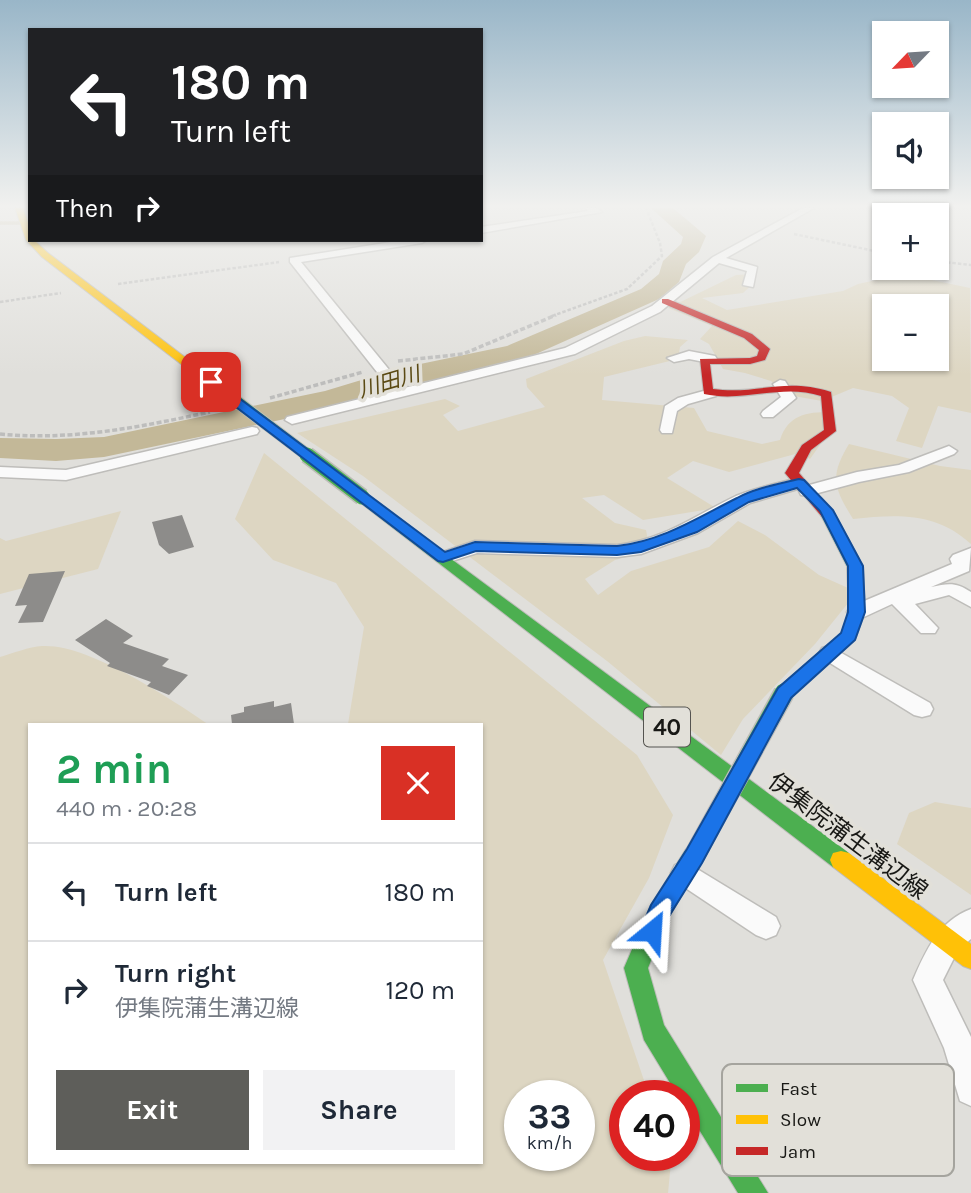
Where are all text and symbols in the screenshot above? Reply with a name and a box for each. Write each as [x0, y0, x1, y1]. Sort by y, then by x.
north arrow [872, 21, 948, 98]
map controls [872, 21, 949, 371]
text: 180 m [171, 54, 310, 111]
icon: left [56, 56, 147, 147]
button: sound [872, 112, 949, 189]
text: Turn left [171, 113, 291, 150]
icon: right [128, 189, 166, 227]
text: Then [56, 193, 114, 224]
button: + [872, 203, 949, 280]
button: − [872, 294, 949, 371]
pin [181, 352, 241, 412]
water label: 川田川 [355, 361, 425, 402]
icon: arrive [192, 363, 230, 401]
road number: 40 [644, 708, 690, 747]
text: 2 min [56, 744, 172, 794]
button: close [381, 746, 455, 820]
street label: 伊集院蒲生溝辺線 [763, 767, 933, 905]
text: 440 m · 20:28 [56, 795, 197, 822]
icon: left [56, 873, 94, 911]
text: Turn left [115, 877, 217, 908]
text: 180 m [385, 877, 455, 908]
position arrow [615, 894, 689, 968]
text: Turn right [115, 958, 236, 989]
icon: right [56, 971, 94, 1009]
text: 120 m [385, 975, 455, 1006]
text: 伊集院蒲生溝辺線 [115, 995, 299, 1022]
legend [722, 1064, 954, 1176]
button: Exit [56, 1070, 249, 1150]
button: Share [263, 1070, 455, 1150]
text: Fast [780, 1078, 817, 1100]
speed limit sign: 40 [609, 1080, 700, 1171]
text: 33 [528, 1096, 571, 1137]
text: Slow [780, 1109, 821, 1131]
text: km/h [527, 1132, 572, 1154]
text: Jam [780, 1141, 816, 1163]

